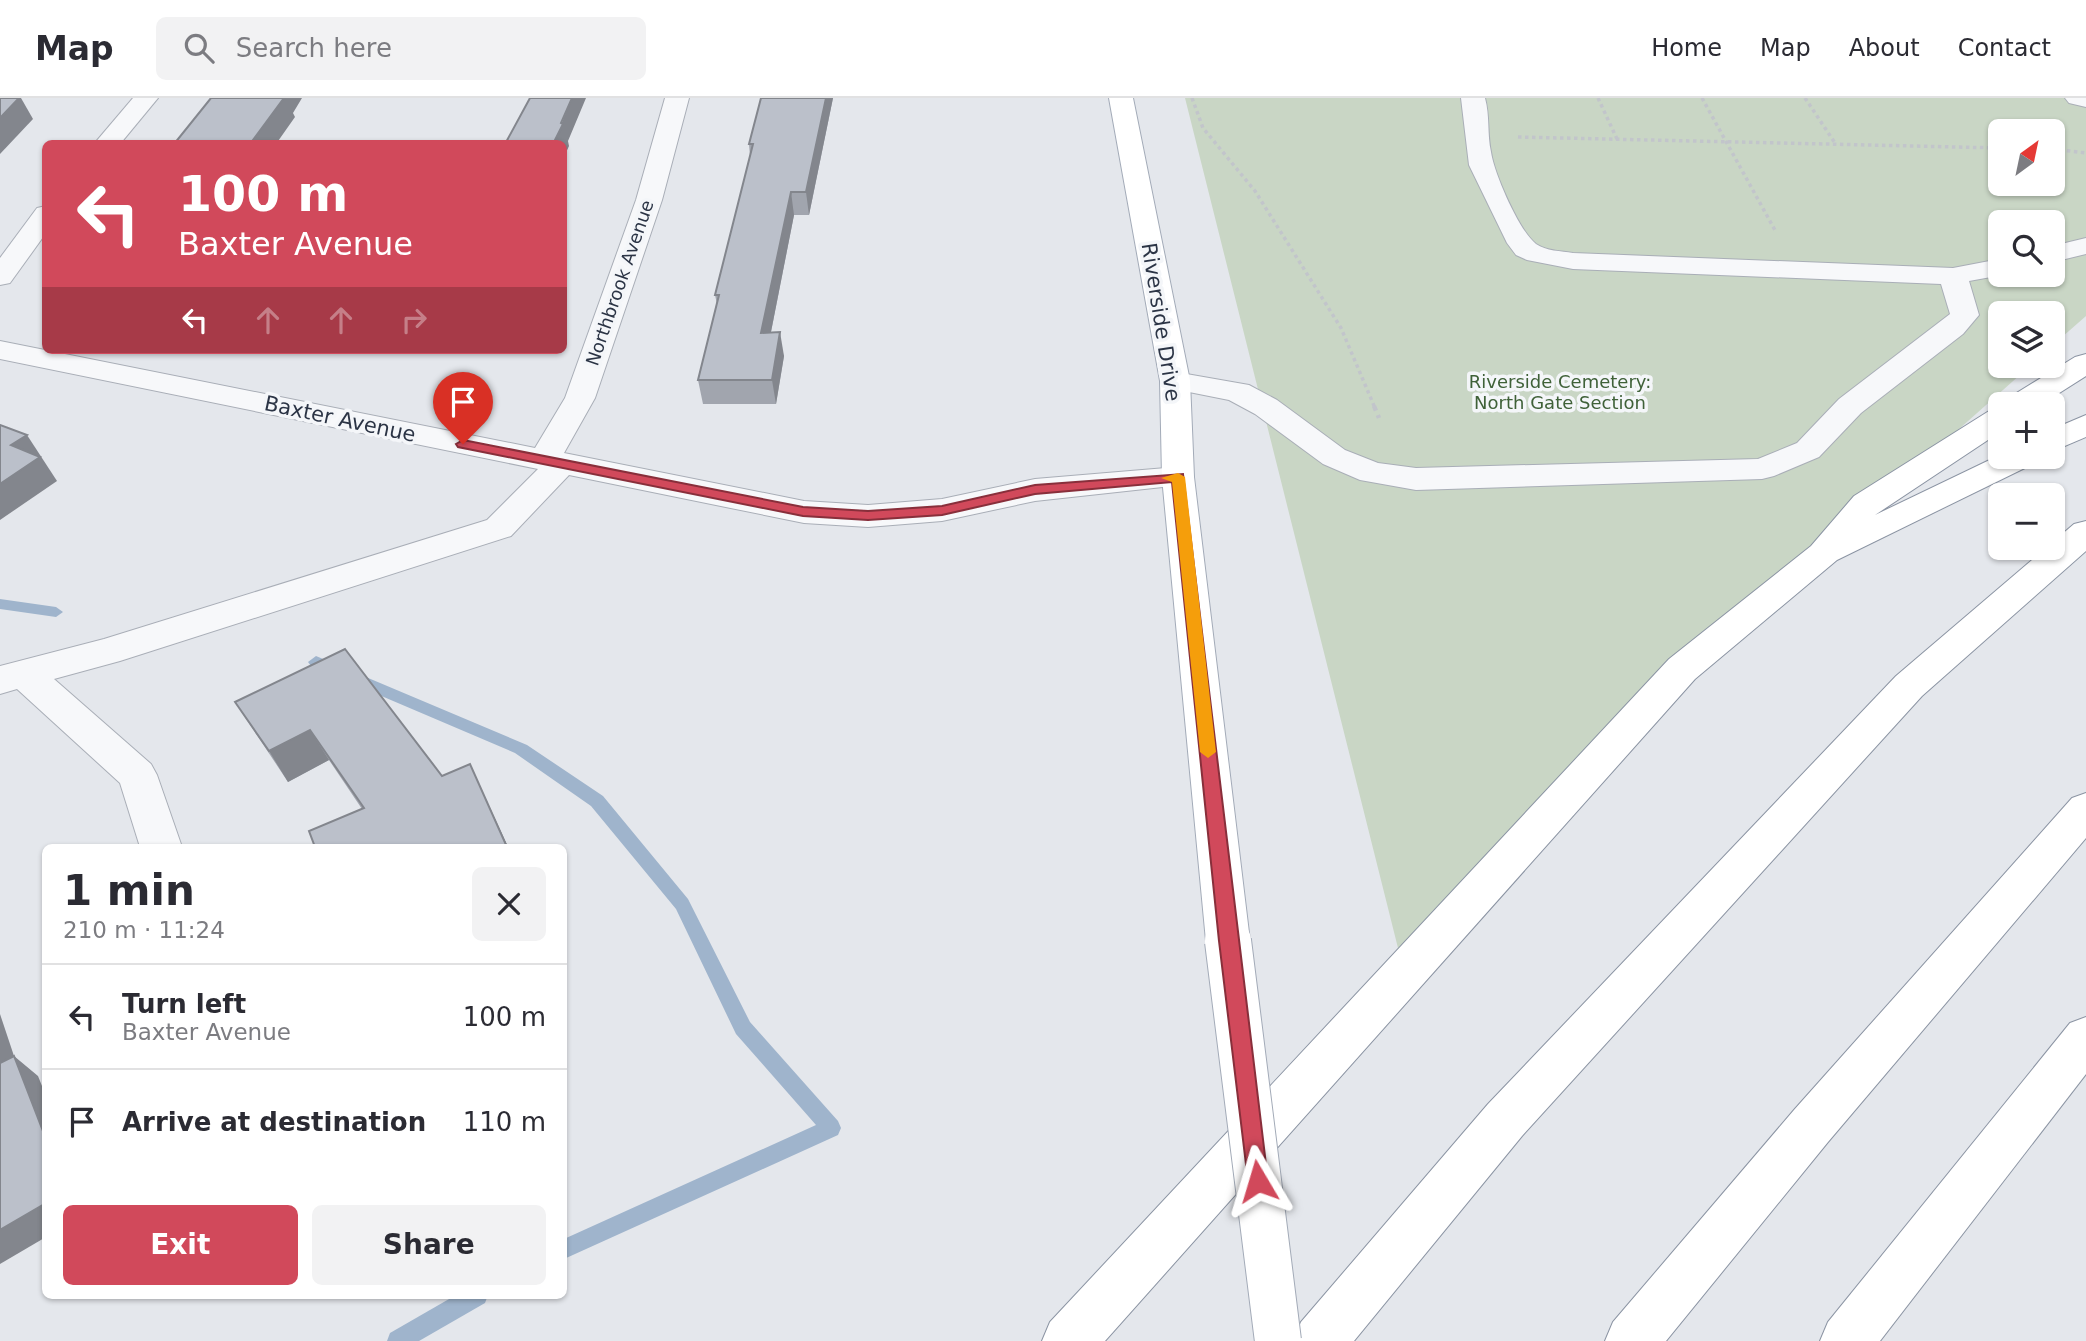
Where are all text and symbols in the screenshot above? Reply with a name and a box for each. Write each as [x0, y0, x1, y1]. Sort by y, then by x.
search box [156, 17, 646, 80]
text: Map [35, 29, 114, 68]
icon: search [180, 29, 218, 67]
text: Search here [236, 33, 392, 63]
text: Home [1651, 34, 1722, 62]
text: Map [1760, 34, 1811, 62]
text: About [1849, 34, 1920, 62]
text: Contact [1958, 34, 2051, 62]
north arrow [1988, 119, 2065, 196]
map controls [1988, 119, 2065, 560]
text: 100 m [178, 166, 348, 223]
icon: left [63, 168, 154, 259]
street label: Northbrook Avenue [581, 197, 658, 368]
button: search [1988, 210, 2065, 287]
text: Baxter Avenue [178, 225, 413, 263]
street label: Riverside Drive [1137, 241, 1185, 403]
icon: left [176, 301, 214, 339]
icon: ahead [249, 301, 287, 339]
icon: ahead [322, 301, 360, 339]
icon: right [395, 301, 433, 339]
button: layers [1988, 301, 2065, 378]
park label: Riverside Cemetery: North Gate Section [1469, 371, 1651, 413]
pin [433, 372, 493, 444]
icon: arrive [444, 383, 482, 421]
street label: Baxter Avenue [262, 391, 418, 447]
button: + [1988, 392, 2065, 469]
button: − [1988, 483, 2065, 560]
text: 1 min [63, 866, 195, 915]
button: close [472, 867, 546, 941]
text: 210 m · 11:24 [63, 917, 225, 943]
text: Turn left [122, 989, 246, 1019]
icon: left [63, 998, 101, 1036]
text: 100 m [463, 1002, 546, 1032]
text: Baxter Avenue [122, 1019, 291, 1045]
icon: arrive [63, 1103, 101, 1141]
text: Arrive at destination [122, 1107, 426, 1137]
text: 110 m [463, 1107, 546, 1137]
position arrow [1221, 1144, 1295, 1218]
button: Exit [63, 1205, 298, 1285]
button: Share [312, 1205, 546, 1285]

